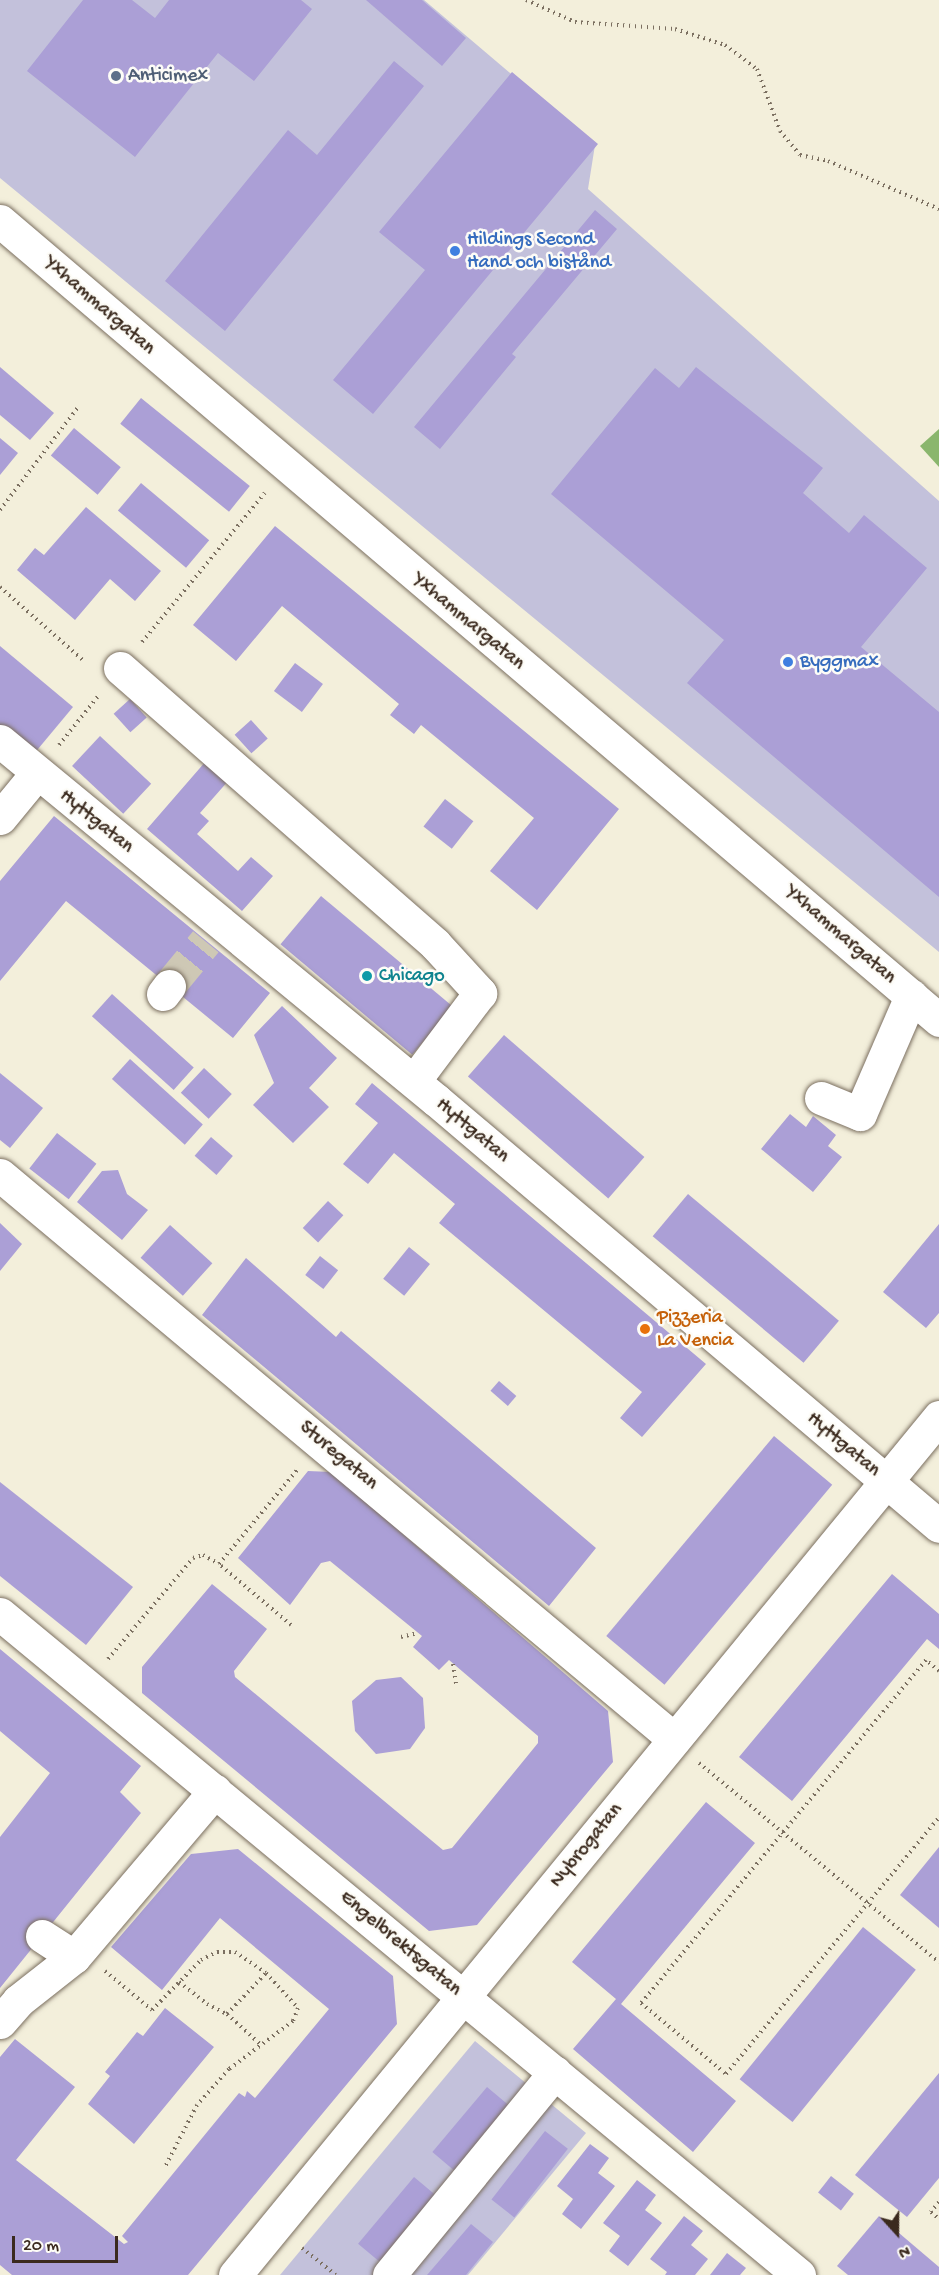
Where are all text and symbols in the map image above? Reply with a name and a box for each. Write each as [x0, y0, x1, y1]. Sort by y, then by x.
place label: Anticimex [128, 64, 208, 88]
marker: Anticimex [109, 69, 123, 83]
place label: Hildings Second Hand och bistånd [467, 228, 611, 275]
marker: Hildings Second Hand och bistånd [448, 244, 462, 258]
street label: Yxhammargatan [38, 251, 160, 361]
street label: Yxhammargatan [407, 568, 529, 676]
place label: Byggmax [800, 650, 879, 674]
marker: Byggmax [781, 655, 795, 669]
street label: Hyttgatan [54, 785, 138, 859]
street label: Yxhammargatan [779, 880, 901, 990]
place label: Chicago [379, 964, 445, 988]
marker: Chicago [360, 969, 374, 983]
street label: Hyttgatan [430, 1093, 514, 1169]
place label: Pizzeria La Vencia [657, 1306, 733, 1353]
marker: Pizzeria La Vencia [638, 1322, 652, 1336]
street label: Hyttgatan [801, 1407, 885, 1483]
street label: Sturegatan [294, 1416, 382, 1496]
street label: Nybrogatan [546, 1799, 628, 1893]
street label: Engelbrektsgatan [334, 1886, 466, 2002]
north arrow [867, 2203, 927, 2263]
scale bar [15, 2224, 122, 2262]
text: 20 m [23, 2236, 59, 2257]
text: N [895, 2240, 912, 2261]

